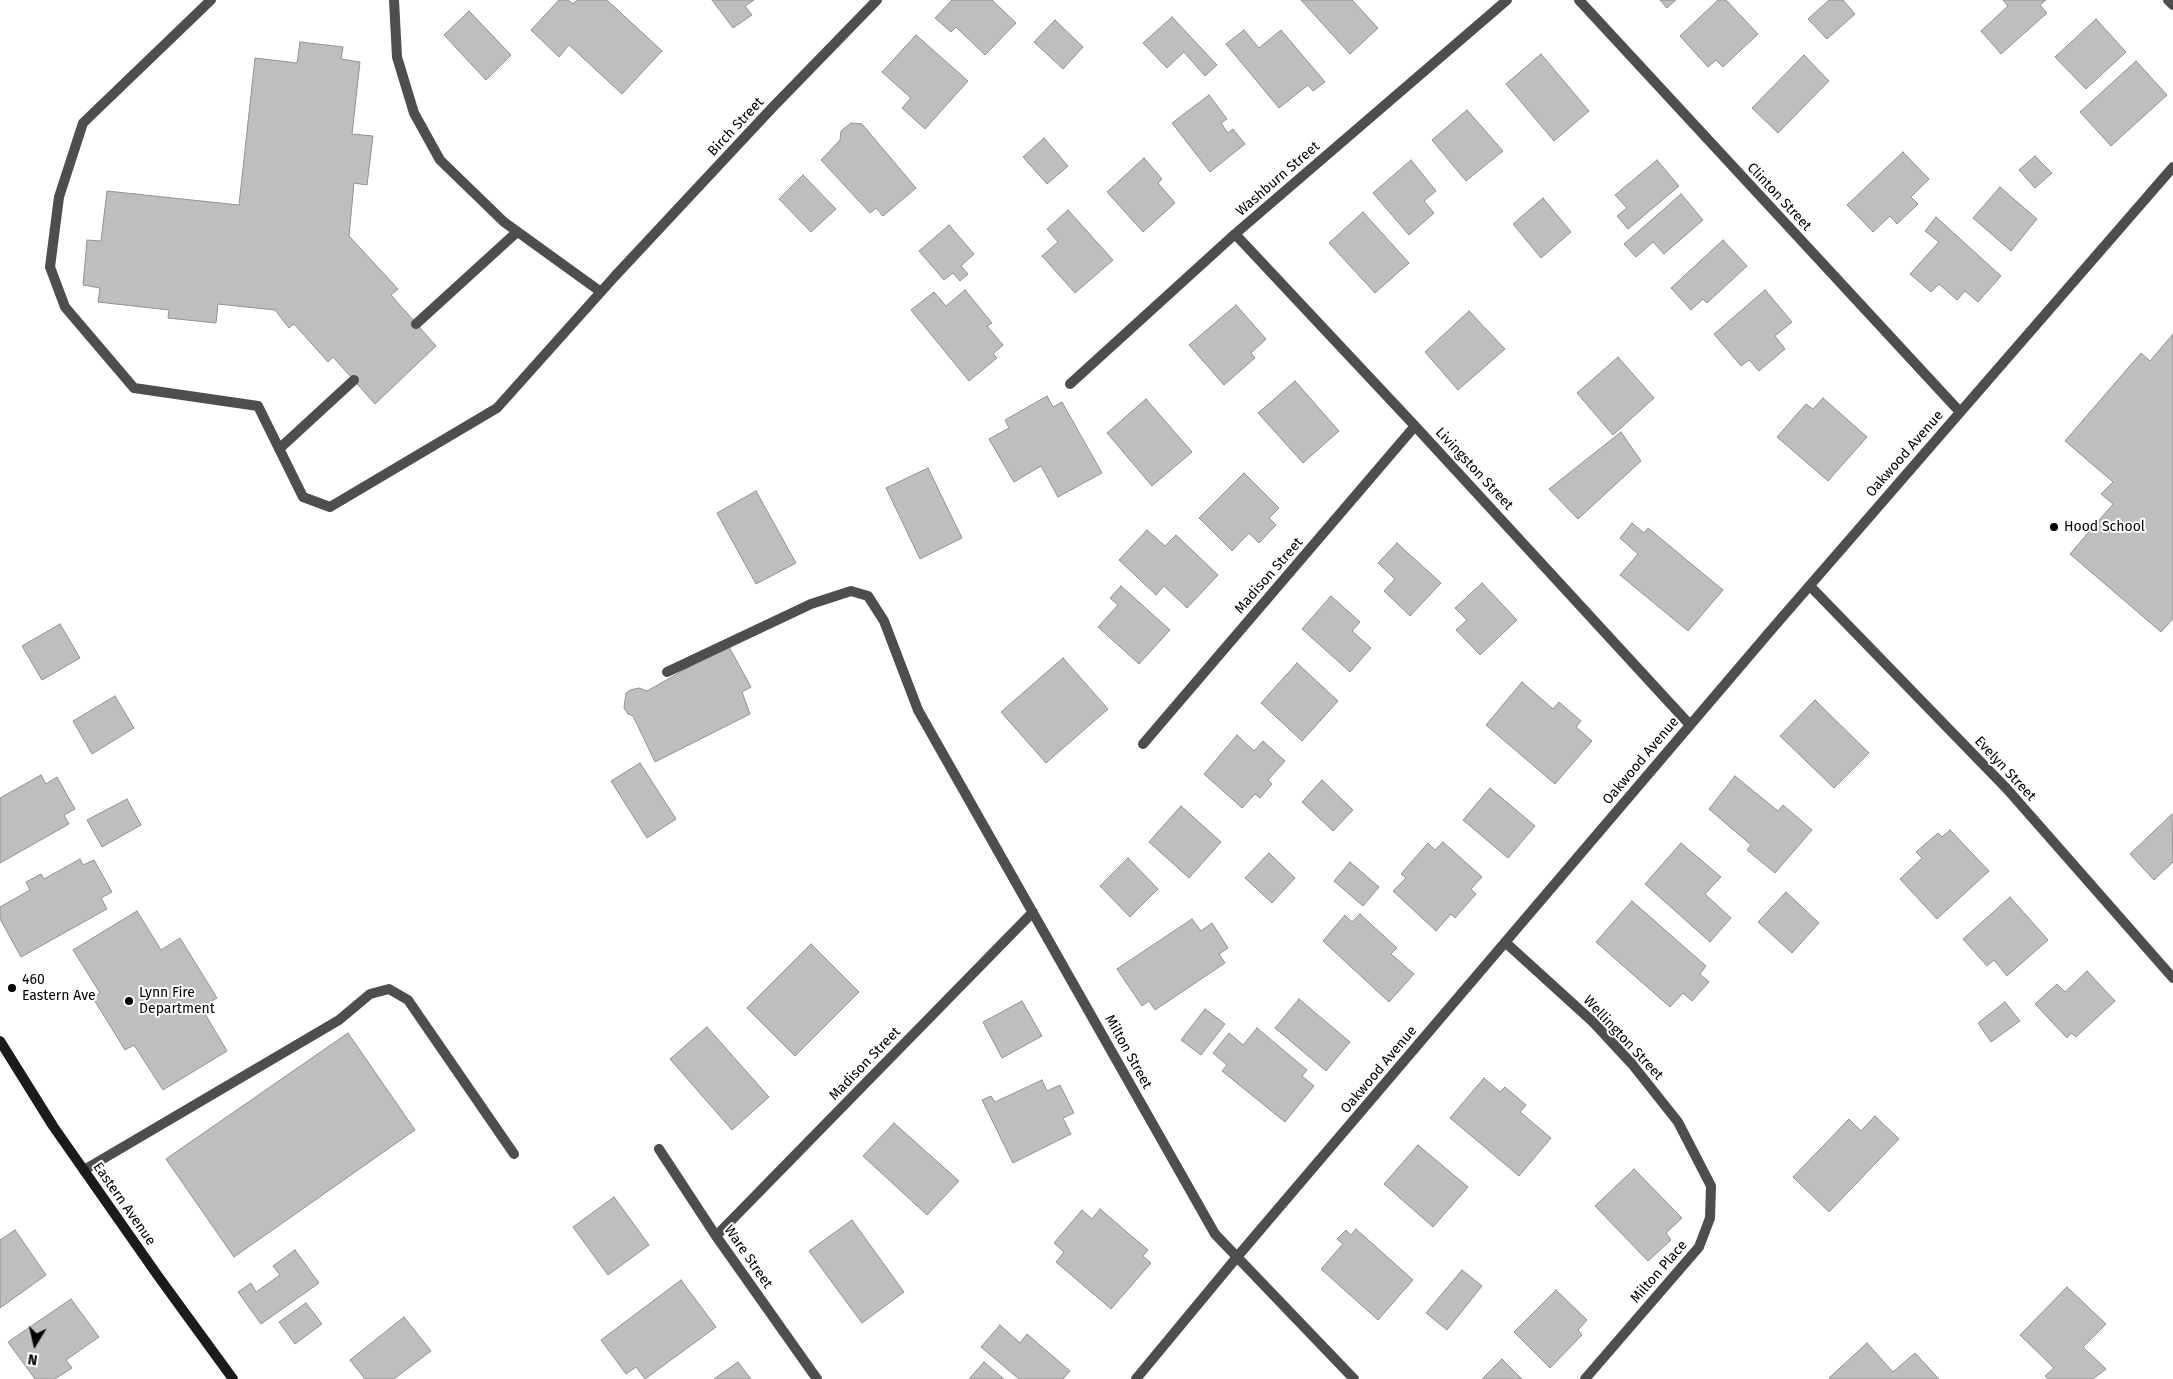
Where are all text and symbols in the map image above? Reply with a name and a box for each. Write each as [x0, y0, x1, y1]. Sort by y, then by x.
street label: Birch Street [705, 94, 767, 160]
street label: Washburn Street [1233, 138, 1323, 220]
street label: Clinton Street [1743, 160, 1815, 234]
street label: Oakwood Avenue [1863, 407, 1947, 501]
street label: Livingston Street [1432, 424, 1516, 514]
place label: Hood School [2064, 519, 2145, 535]
marker: Hood School [2048, 521, 2060, 533]
street label: Madison Street [1231, 534, 1307, 618]
street label: Oakwood Avenue [1599, 714, 1683, 808]
street label: Evelyn Street [1971, 733, 2039, 805]
place label: 460 Eastern Ave [22, 972, 96, 1004]
marker: 460 Eastern Ave [6, 982, 18, 994]
place label: Lynn Fire Department [139, 985, 215, 1018]
street label: Wellington Street [1579, 992, 1667, 1084]
marker: Lynn Fire Department [123, 995, 135, 1007]
street label: Milton Street [1101, 1012, 1155, 1092]
street label: Oakwood Avenue [1337, 1023, 1421, 1117]
street label: Madison Street [826, 1024, 904, 1104]
street label: Eastern Avenue [89, 1159, 159, 1249]
street label: Ware Street [720, 1222, 776, 1292]
street label: Milton Place [1627, 1237, 1691, 1307]
north arrow [10, 1319, 60, 1369]
text: N [27, 1350, 39, 1368]

